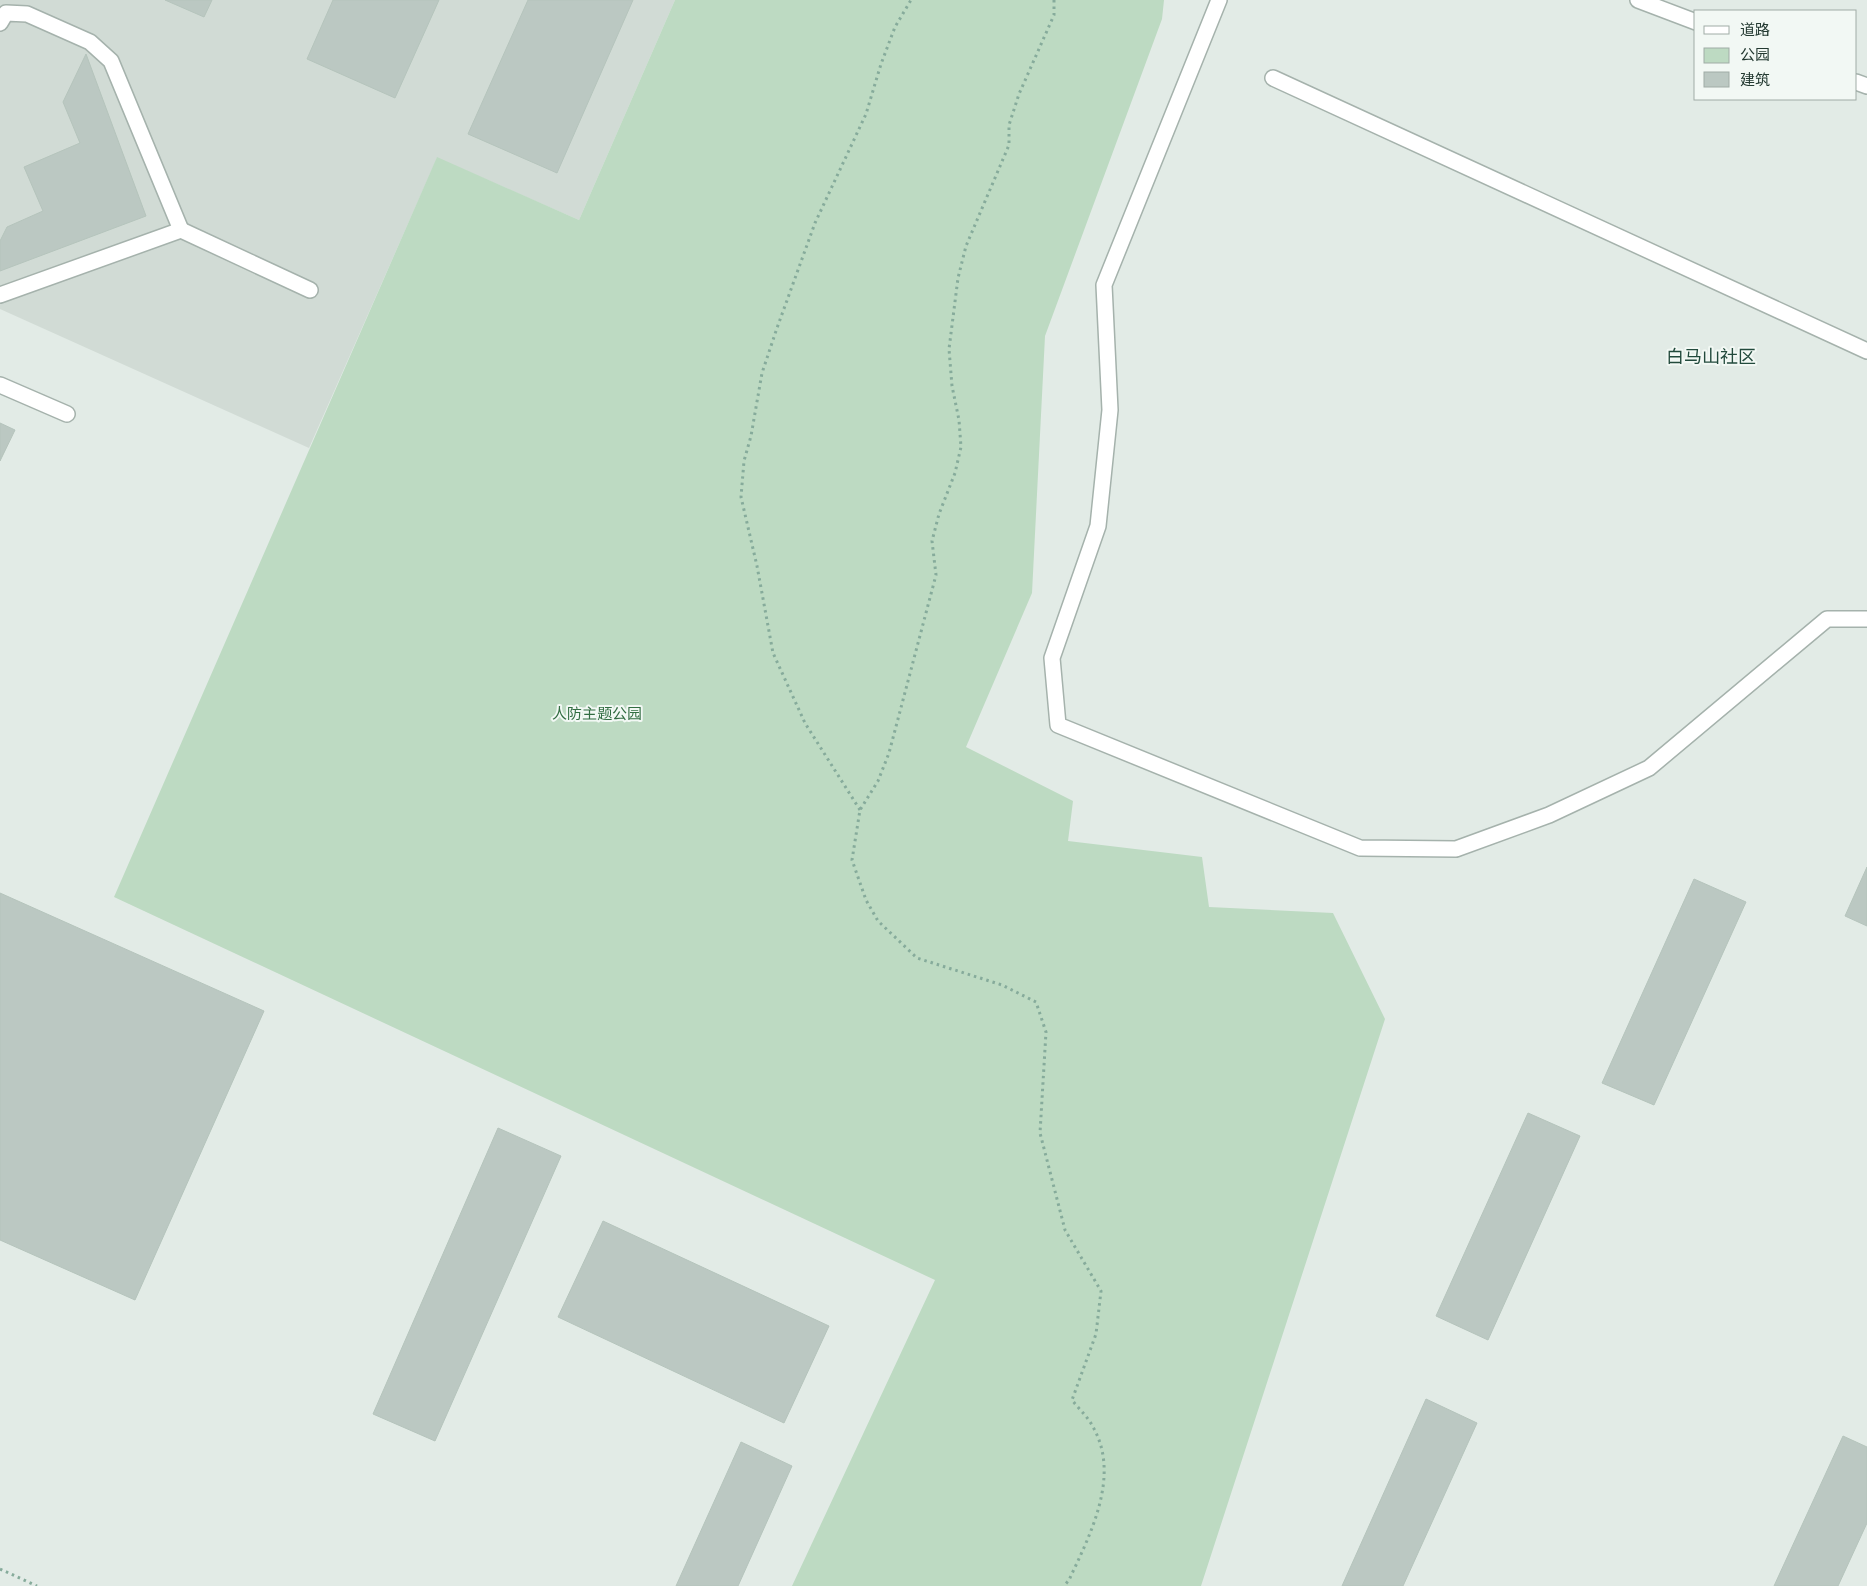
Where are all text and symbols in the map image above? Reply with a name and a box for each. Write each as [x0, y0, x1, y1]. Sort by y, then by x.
legend [1694, 10, 1857, 100]
text: 道路 [1740, 21, 1770, 38]
text: 公园 [1740, 46, 1770, 63]
text: 建筑 [1740, 71, 1770, 88]
district label: 白马山社区 [1666, 346, 1756, 367]
park label: 人防主题公园 [552, 705, 642, 722]

